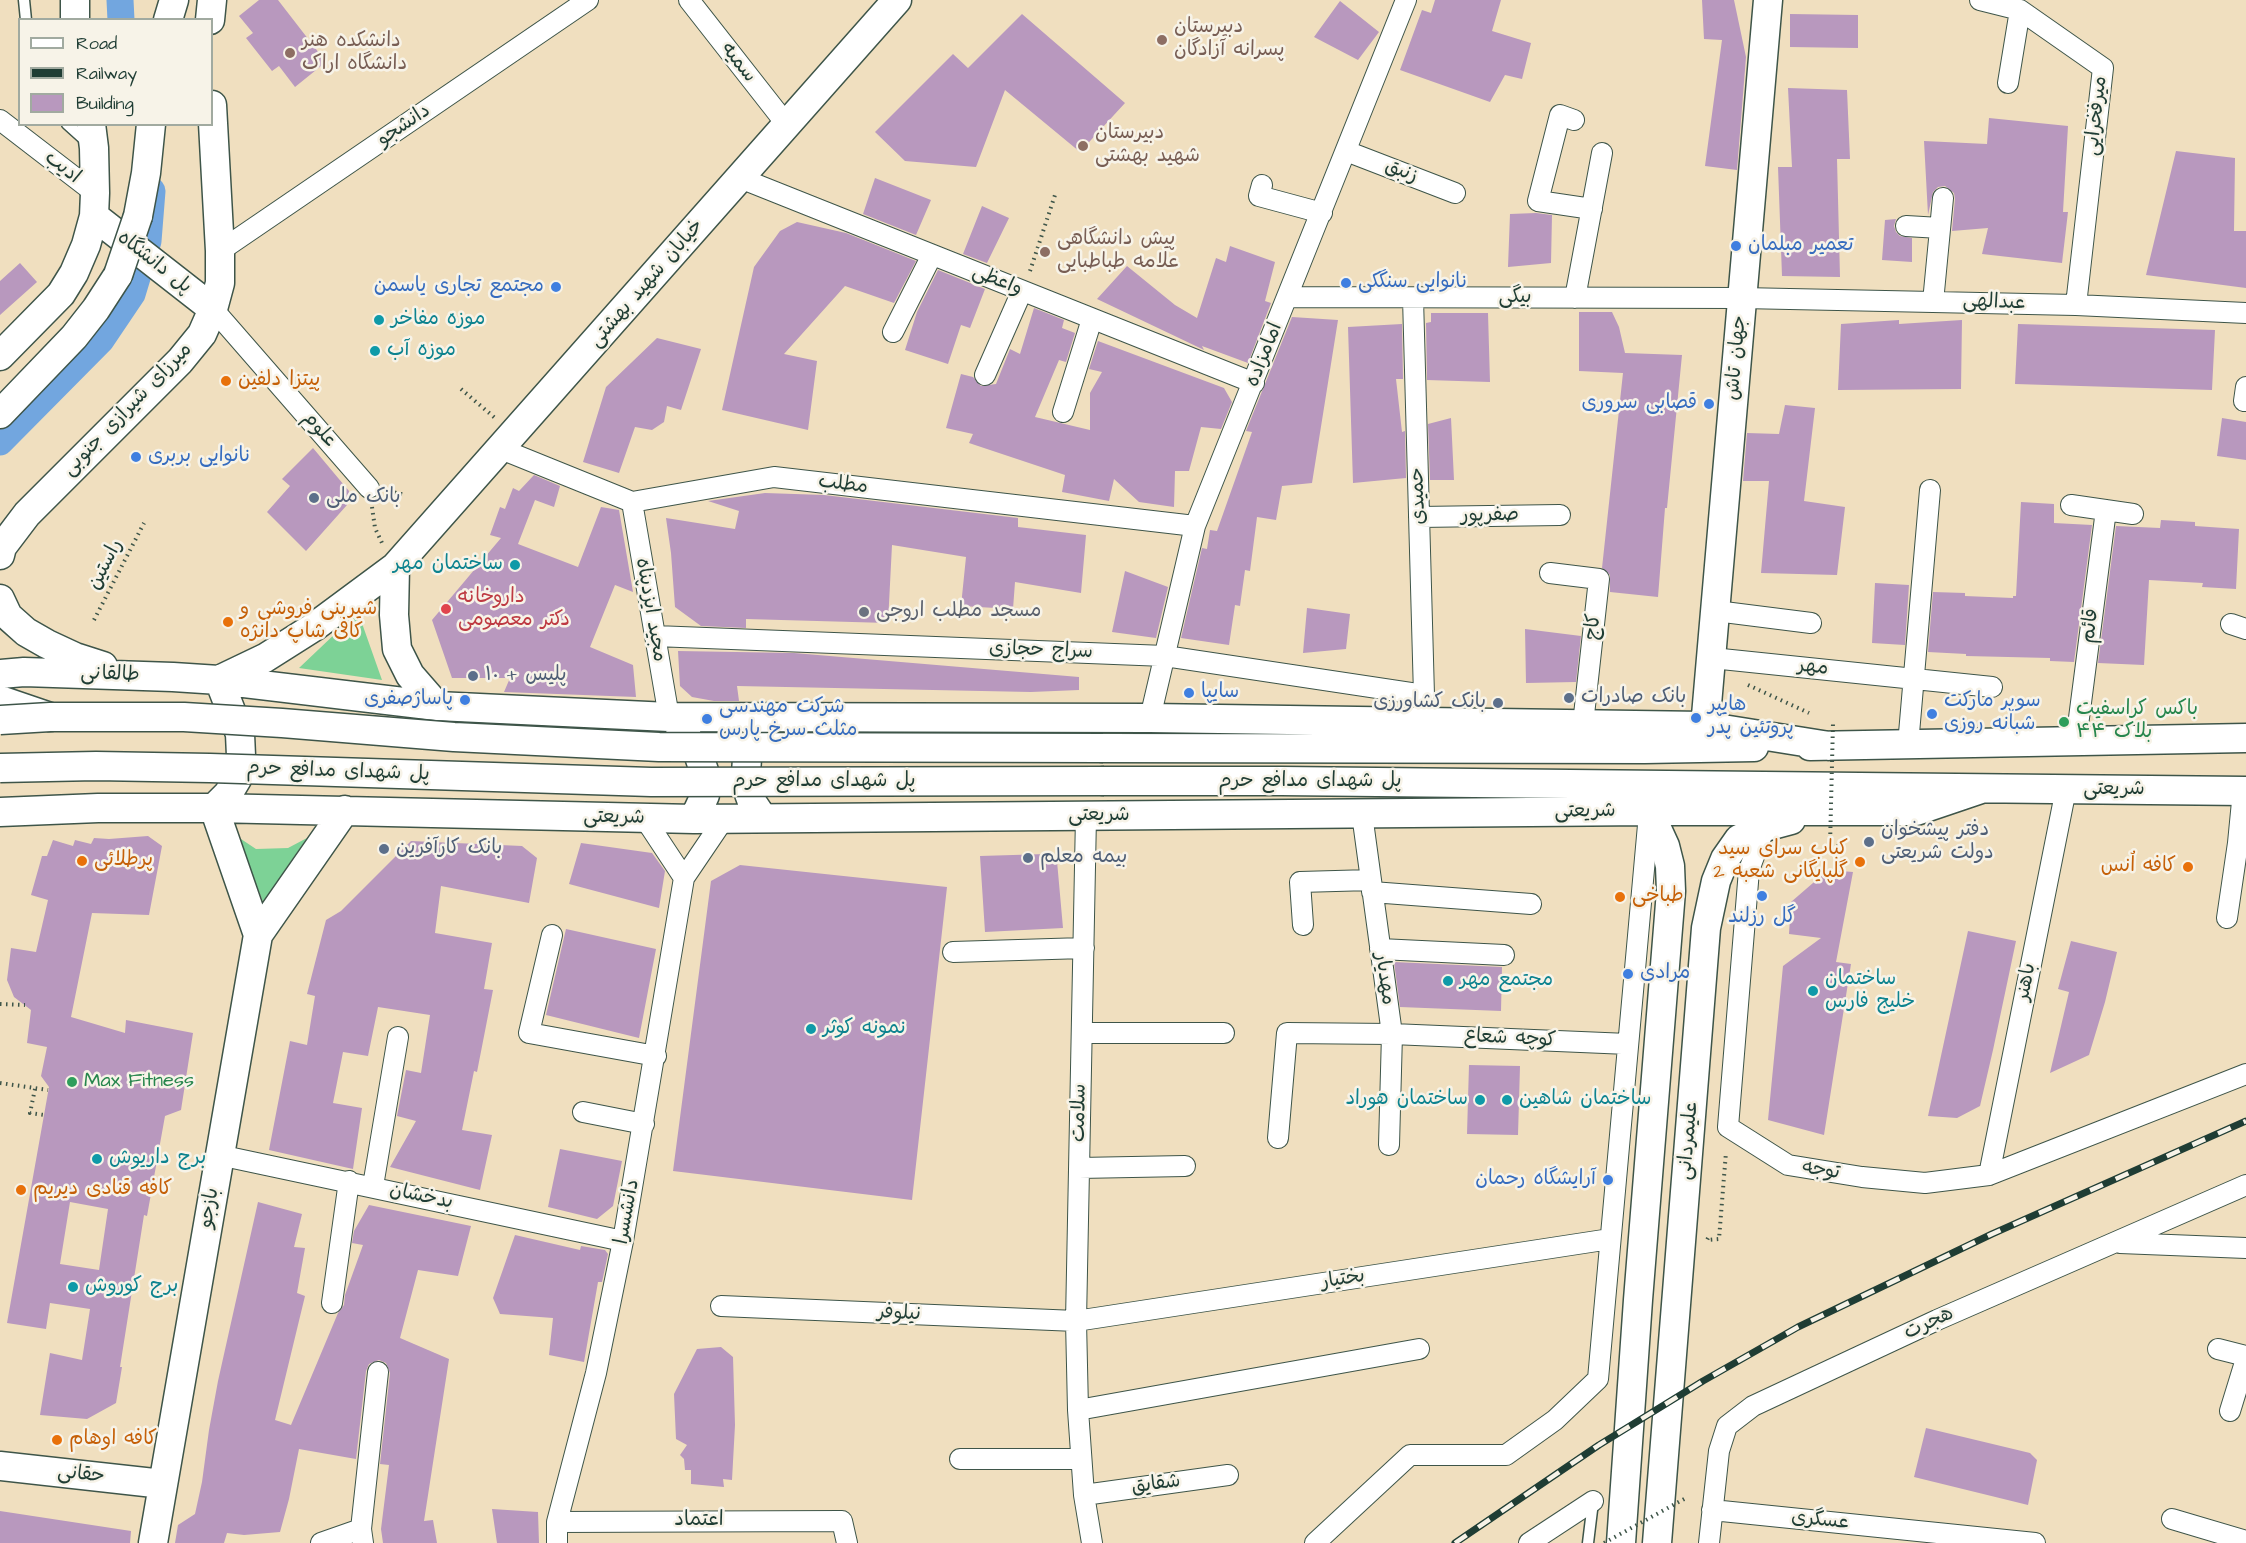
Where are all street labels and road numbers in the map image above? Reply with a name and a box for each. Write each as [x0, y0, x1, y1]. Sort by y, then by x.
street label: سمیه [715, 38, 761, 88]
street label: میرفخرایی [2081, 75, 2113, 157]
street label: دانشجو [373, 99, 435, 153]
street label: ادیب [39, 146, 85, 190]
street label: زنبق [1381, 155, 1421, 189]
street label: خیابان شهید بهشتی [585, 215, 709, 353]
street label: پل دانشگاه [112, 226, 196, 300]
street label: واعظی [968, 260, 1026, 302]
street label: بیگی [1499, 286, 1531, 310]
street label: عبدالهی [1962, 290, 2026, 316]
street label: جهان تاش [1721, 315, 1753, 401]
street label: امامزاده [1241, 319, 1289, 391]
street label: میرزای شیرازی جنوبی [58, 338, 198, 482]
street label: علوم [297, 407, 341, 453]
street label: حمیدی [1406, 467, 1432, 525]
street label: مطلب [817, 470, 869, 500]
street label: صفرپور [1461, 503, 1519, 529]
street label: راستین [83, 536, 129, 594]
street label: مجید ایزدپناه [629, 556, 671, 664]
street label: قائم [2077, 607, 2105, 645]
street label: کاج [1581, 613, 1607, 641]
street label: سراج حجازی [989, 637, 1093, 665]
street label: مهر [1797, 654, 1829, 682]
street label: طالقانی [80, 662, 140, 688]
street label: پل شهدای مدافع حرم [246, 757, 430, 787]
street label: پل شهدای مدافع حرم [732, 770, 916, 794]
street label: پل شهدای مدافع حرم [1218, 770, 1402, 794]
street label: شریعتی [2083, 778, 2145, 802]
street label: شریعتی [1554, 799, 1616, 825]
street label: شریعتی [1068, 804, 1130, 828]
street label: شریعتی [583, 805, 645, 831]
street label: مهدیار [1368, 951, 1400, 1007]
street label: باهنر [2012, 961, 2042, 1003]
street label: کوچه شعاع [1463, 1025, 1557, 1053]
street label: سلامت [1067, 1084, 1093, 1142]
street label: علیمردانی [1674, 1101, 1704, 1181]
street label: توجه [1800, 1156, 1842, 1186]
street label: دانشسرا [610, 1178, 646, 1246]
street label: بدخشان [387, 1179, 455, 1215]
street label: بازجو [195, 1186, 225, 1230]
street label: بختیار [1319, 1265, 1367, 1295]
street label: نیلوفر [877, 1301, 921, 1327]
street label: هجرت [1900, 1302, 1958, 1346]
street label: حقانی [56, 1461, 106, 1489]
street label: شقایق [1130, 1470, 1182, 1500]
street label: عسگری [1790, 1506, 1850, 1536]
street label: اعتماد [674, 1509, 724, 1533]

